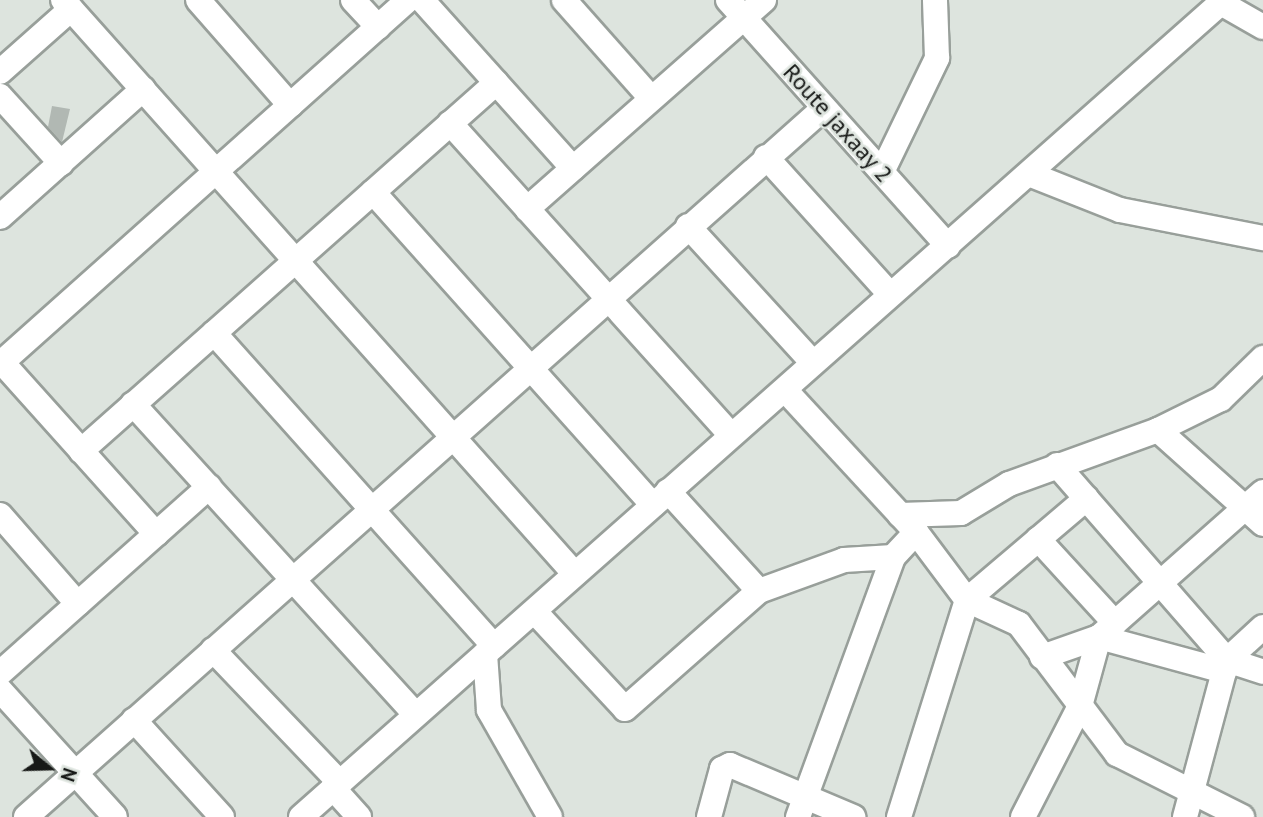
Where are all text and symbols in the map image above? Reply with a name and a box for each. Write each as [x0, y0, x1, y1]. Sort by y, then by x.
street label: Route jaxaay 2 [777, 57, 899, 189]
north arrow [14, 733, 84, 803]
text: N [55, 765, 82, 785]

